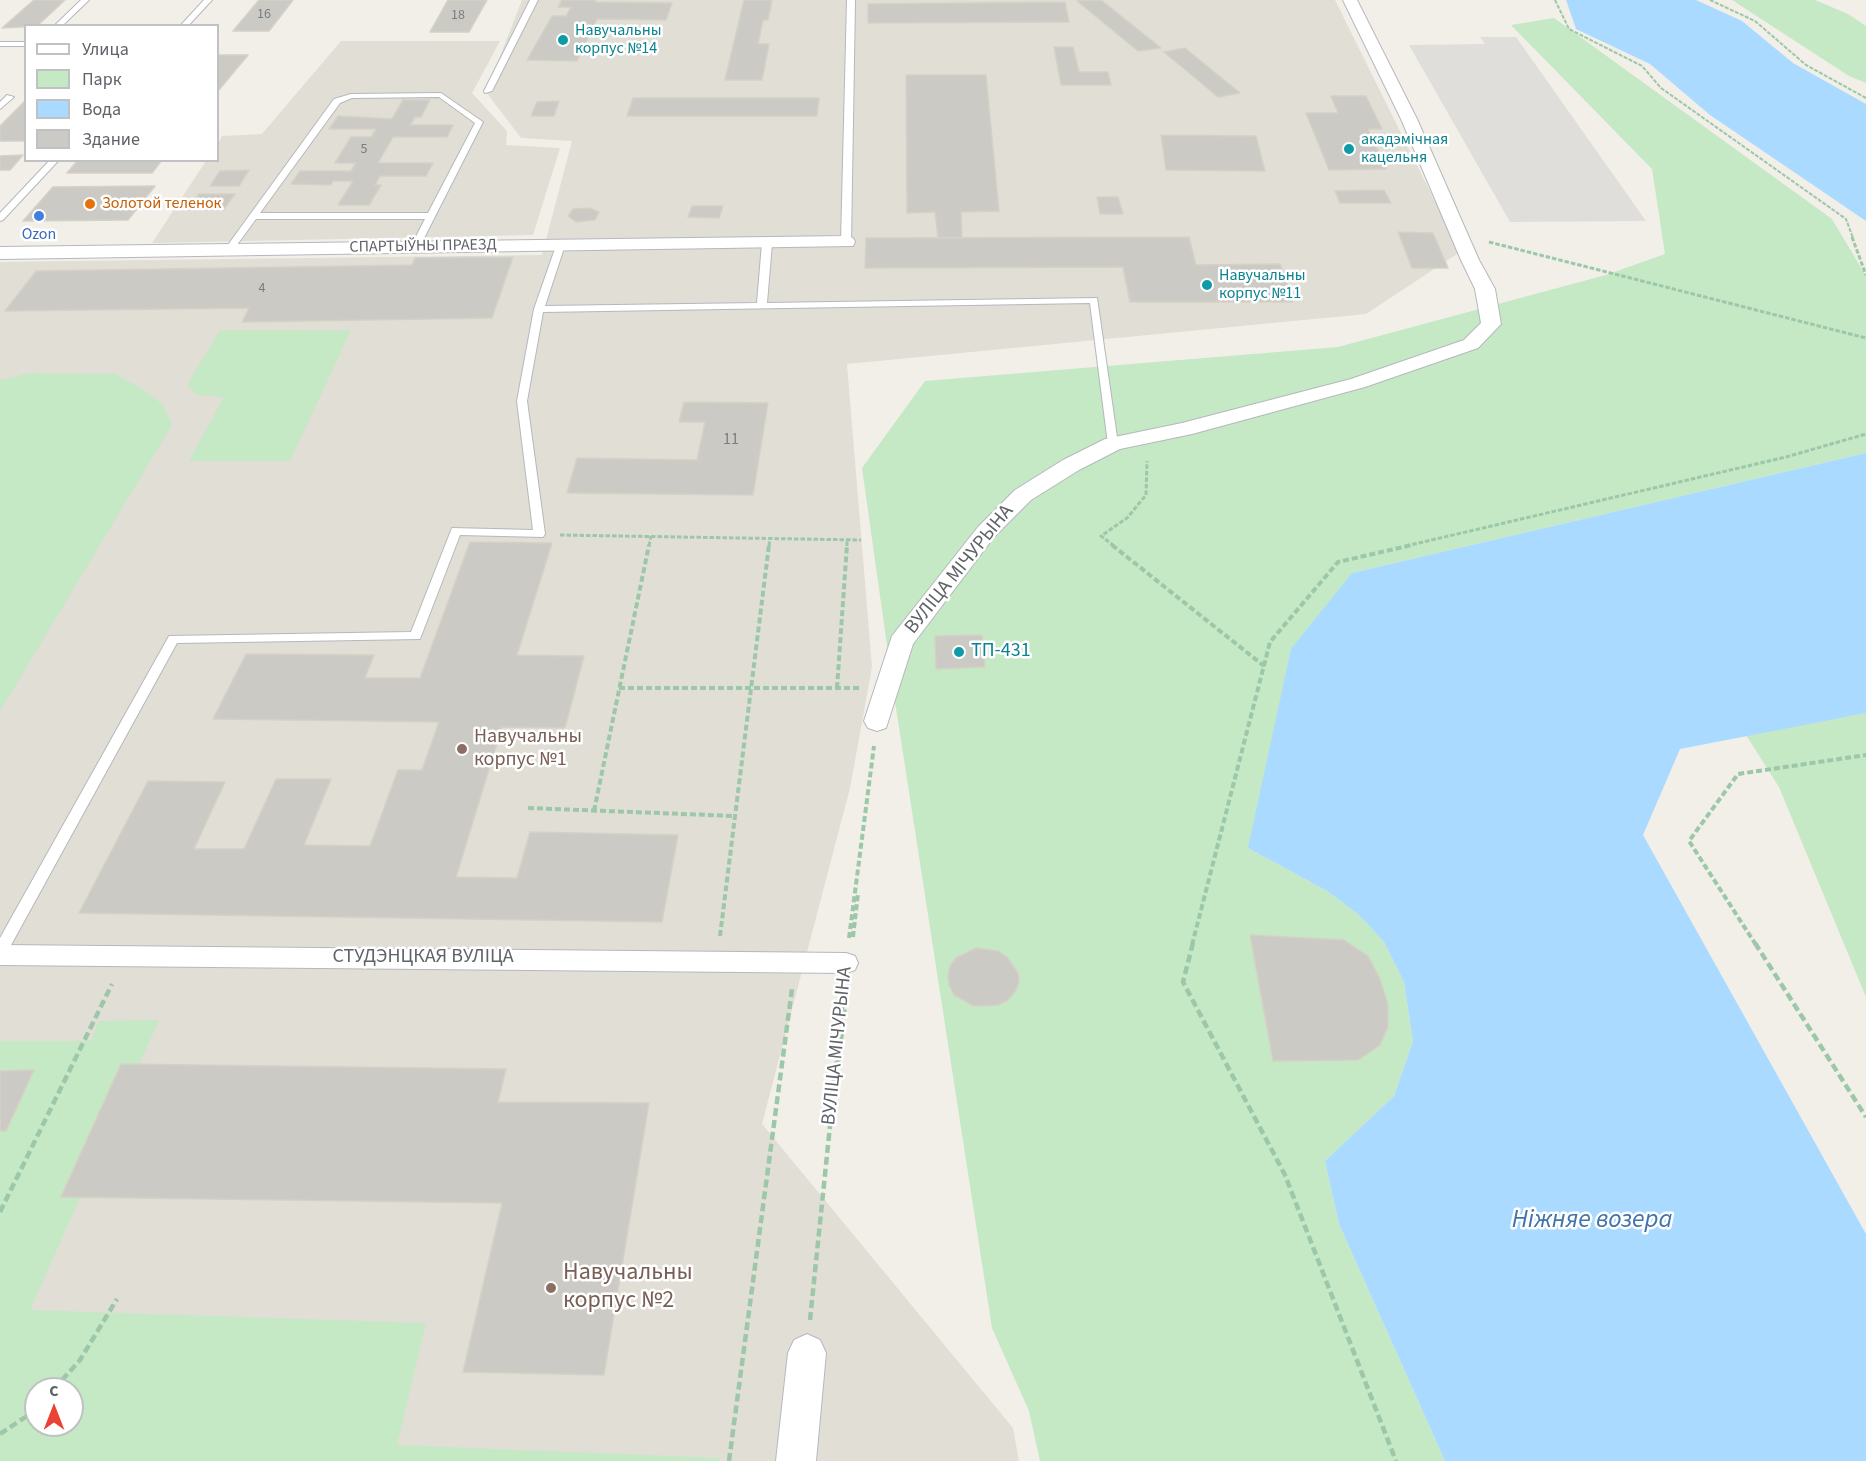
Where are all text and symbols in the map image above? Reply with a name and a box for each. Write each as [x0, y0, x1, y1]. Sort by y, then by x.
house number: 16 [257, 7, 271, 23]
house number: 18 [451, 8, 465, 24]
place label: Навучальны корпус №14 [575, 21, 661, 59]
legend [24, 24, 219, 162]
marker: Навучальны корпус №14 [556, 33, 570, 47]
text: Улица [82, 37, 129, 62]
text: Парк [82, 67, 122, 92]
text: Вода [82, 97, 121, 122]
text: Здание [82, 127, 140, 152]
place label: акадэмічная кацельня [1361, 130, 1448, 168]
house number: 5 [361, 142, 367, 158]
marker: акадэмічная кацельня [1342, 142, 1356, 156]
place label: Золотой теленок [102, 194, 222, 214]
marker: Золотой теленок [83, 197, 97, 211]
marker: Ozon [32, 209, 46, 223]
place label: Ozon [22, 225, 56, 245]
street label: СПАРТЫЎНЫ ПРАЕЗД [349, 236, 497, 258]
place label: Навучальны корпус №11 [1219, 266, 1305, 304]
marker: Навучальны корпус №11 [1200, 278, 1214, 292]
house number: 4 [259, 281, 265, 297]
house number: 11 [723, 430, 739, 450]
street label: ВУЛІЦА МІЧУРЫНА [900, 500, 1020, 640]
place label: ТП-431 [971, 640, 1031, 664]
marker: ТП-431 [952, 645, 966, 659]
place label: Навучальны корпус №1 [474, 726, 582, 773]
marker: Навучальны корпус №1 [455, 742, 469, 756]
street label: СТУДЭНЦКАЯ ВУЛІЦА [332, 946, 514, 970]
street label: ВУЛІЦА МІЧУРЫНА [818, 965, 858, 1127]
water label: Ніжняе возера [1512, 1205, 1672, 1237]
place label: Навучальны корпус №2 [563, 1260, 693, 1316]
marker: Навучальны корпус №2 [544, 1281, 558, 1295]
north arrow [24, 1377, 84, 1437]
text: С [49, 1380, 59, 1402]

